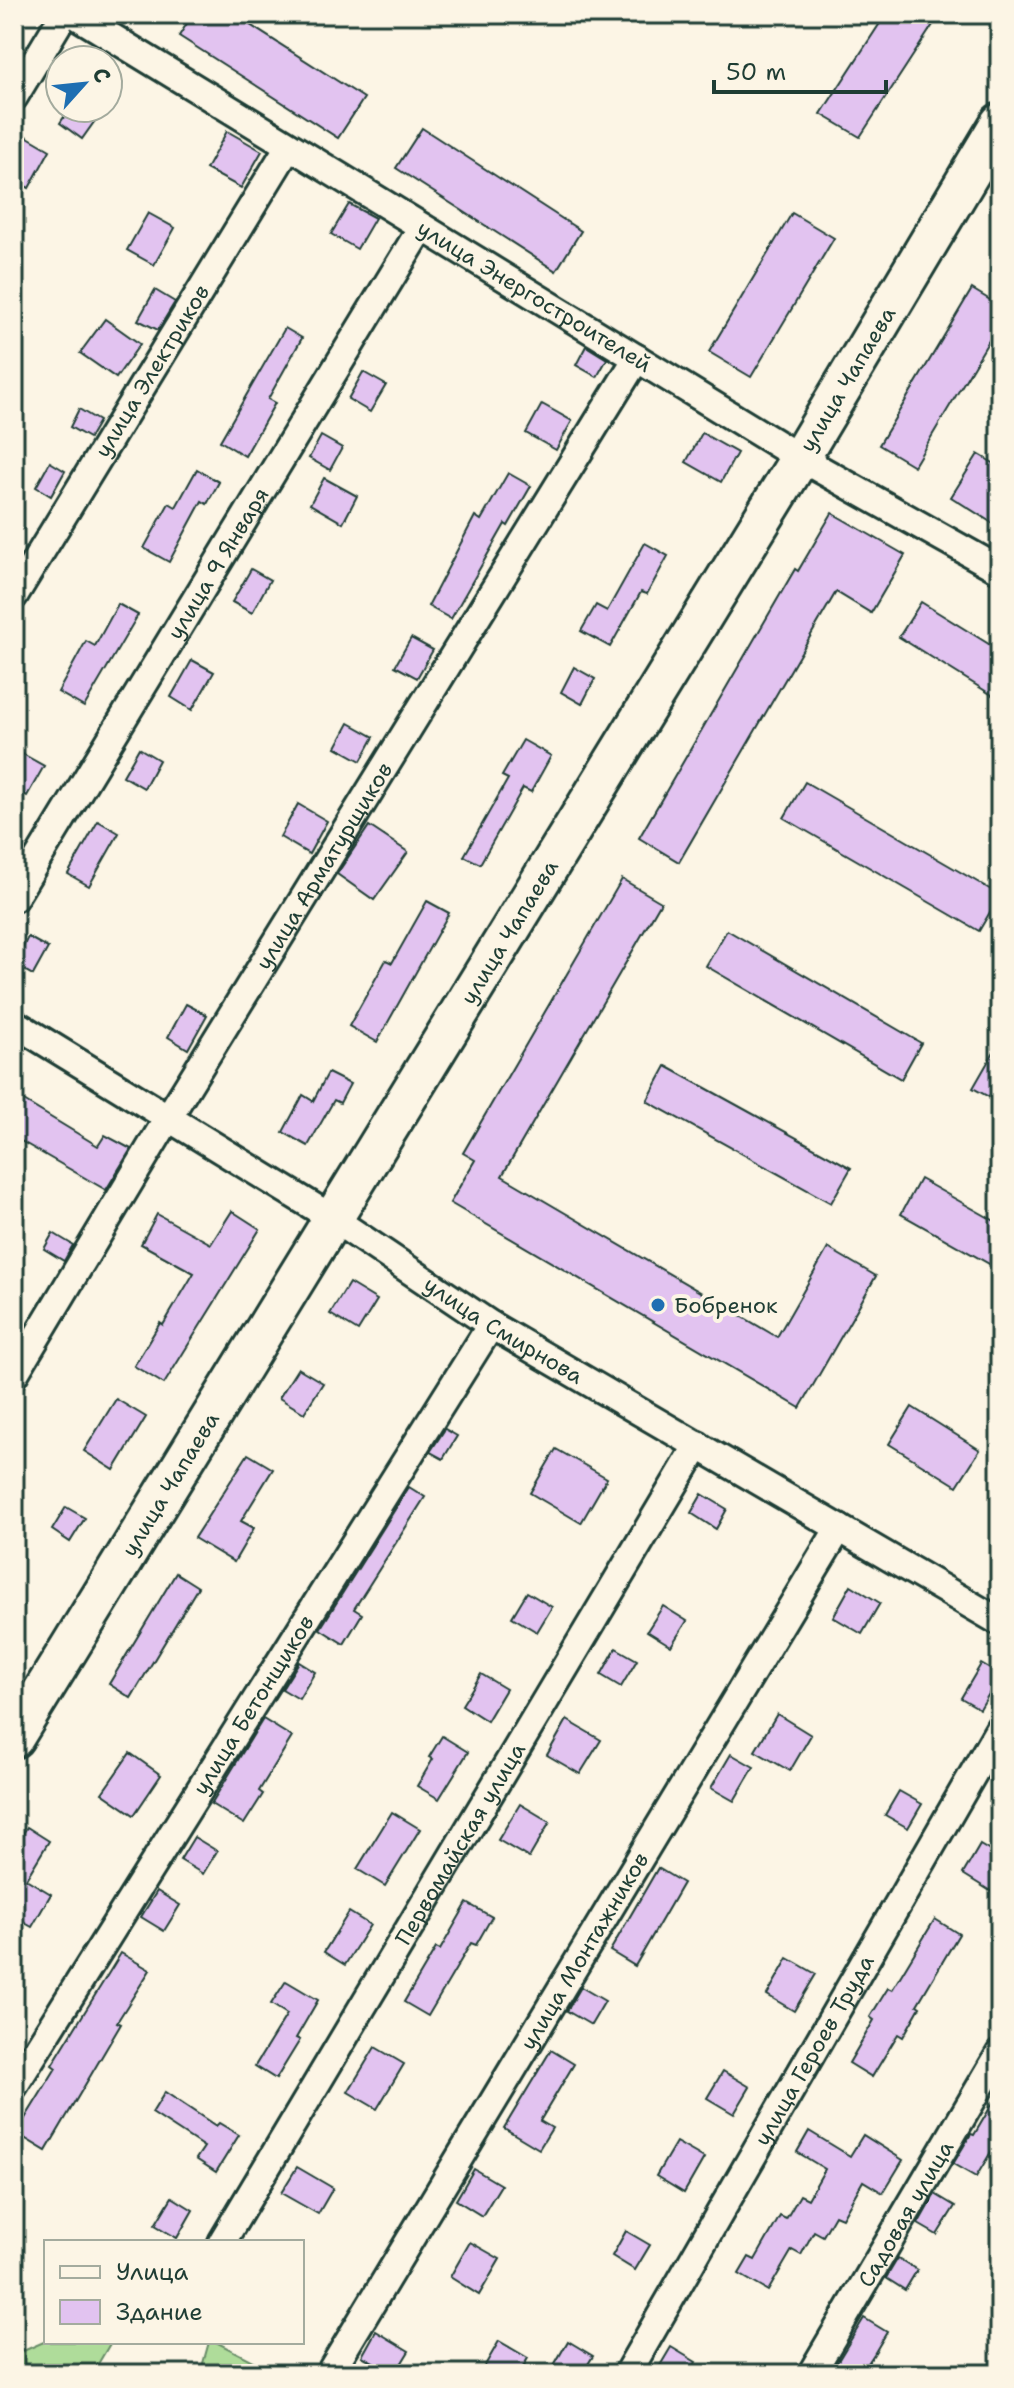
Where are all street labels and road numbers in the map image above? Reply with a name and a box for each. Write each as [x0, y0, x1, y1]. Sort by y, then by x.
street label: улица Энергостроителей [412, 213, 657, 379]
street label: улица Электриков [88, 279, 216, 463]
street label: улица Чапаева [793, 301, 902, 457]
street label: улица 9 Января [161, 482, 275, 645]
street label: улица Арматурщиков [249, 757, 399, 975]
street label: улица Чапаева [454, 854, 565, 1010]
street label: улица Смирнова [418, 1270, 589, 1391]
street label: улица Чапаева [115, 1406, 226, 1562]
street label: улица Бетонщиков [186, 1610, 321, 1800]
street label: Первомайская улица [389, 1737, 532, 1951]
street label: улица Монтажников [514, 1847, 655, 2055]
street label: улица Героев Труда [748, 1949, 881, 2151]
street label: Садовая улица [851, 2135, 960, 2293]

